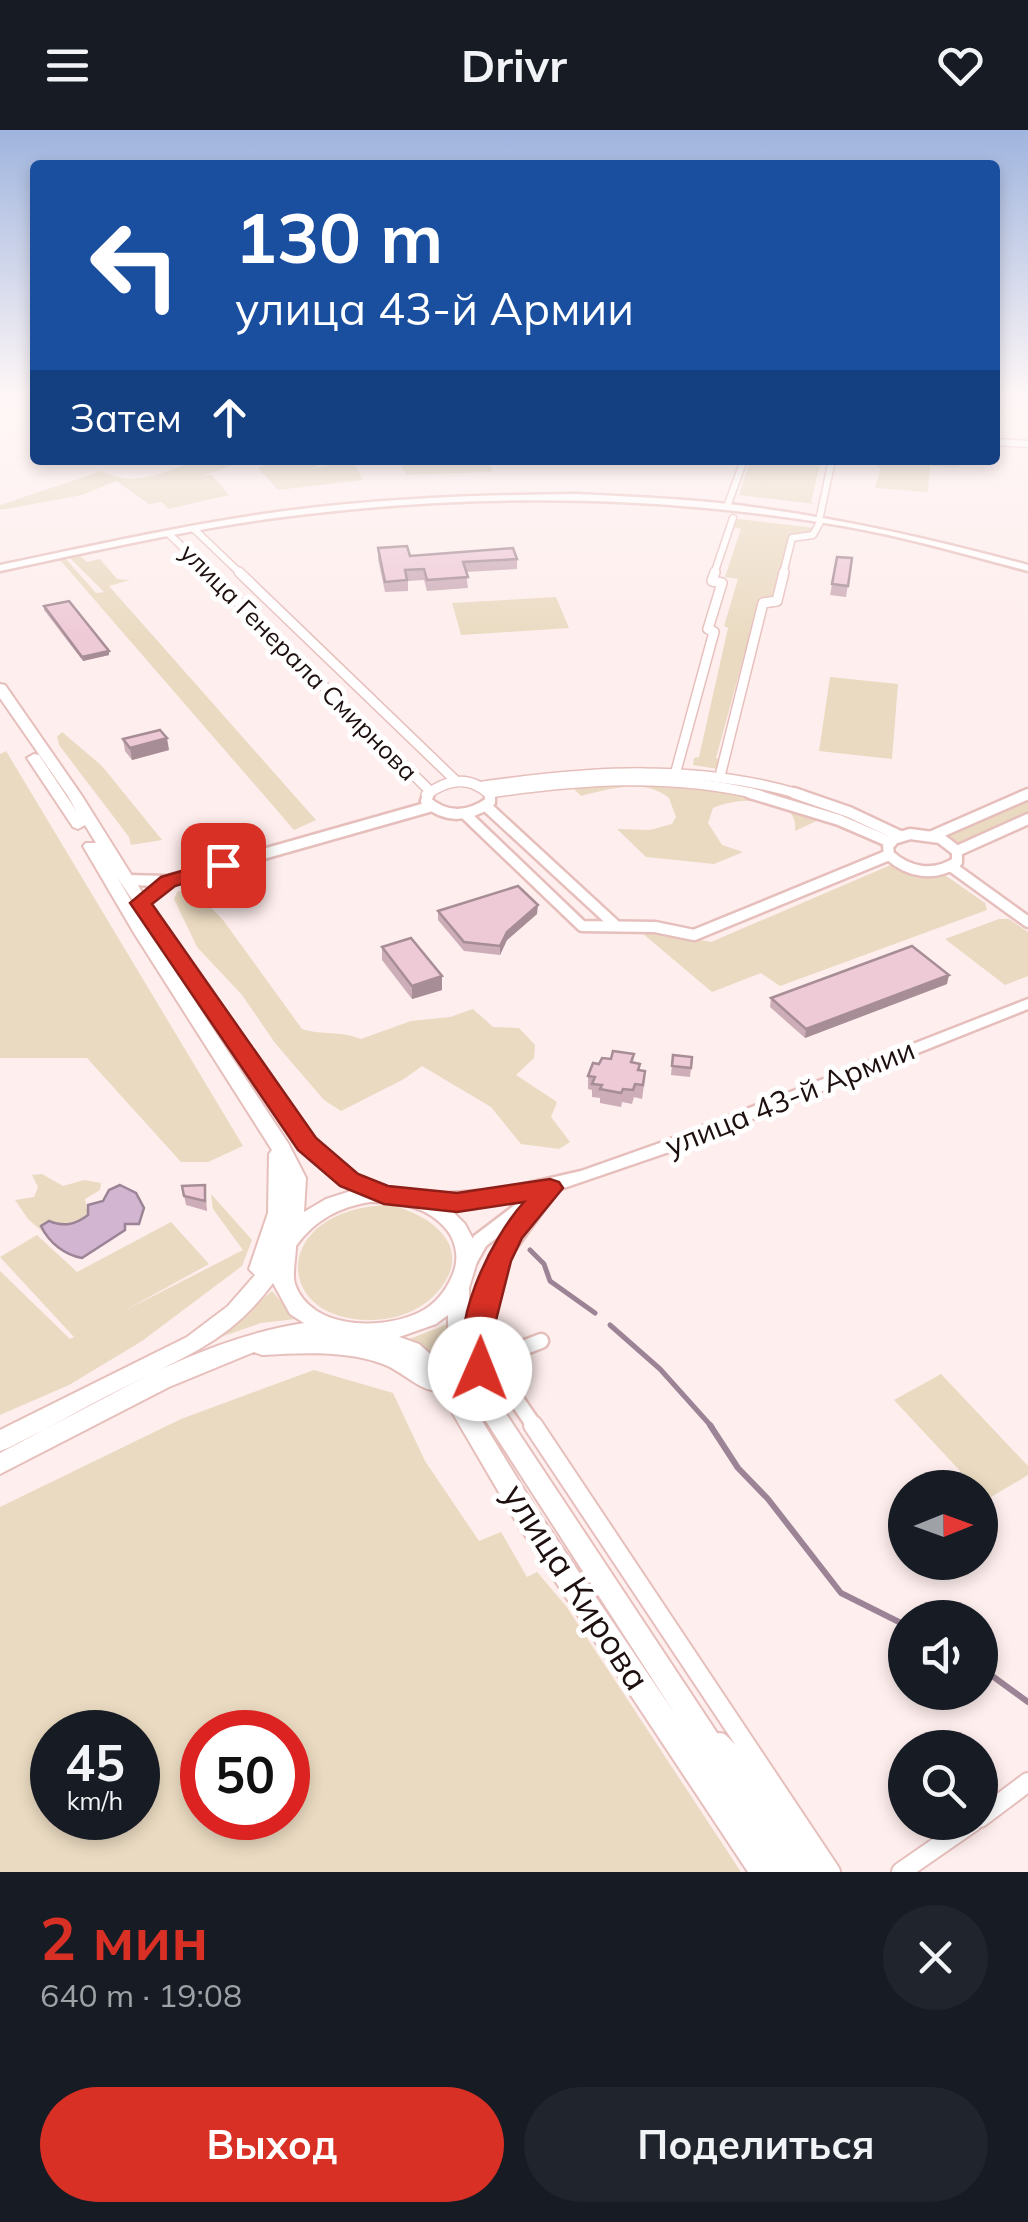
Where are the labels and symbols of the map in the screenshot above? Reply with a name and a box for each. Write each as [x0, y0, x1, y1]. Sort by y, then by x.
street label: улица Генерала Смирнова [174, 537, 424, 787]
pin [181, 823, 266, 908]
street label: улица 43-й Армии [659, 1030, 920, 1165]
position arrow [428, 1317, 532, 1421]
north arrow [888, 1470, 998, 1580]
street label: улица Кирова [494, 1475, 660, 1698]
speed limit sign: 50 [180, 1710, 310, 1840]

